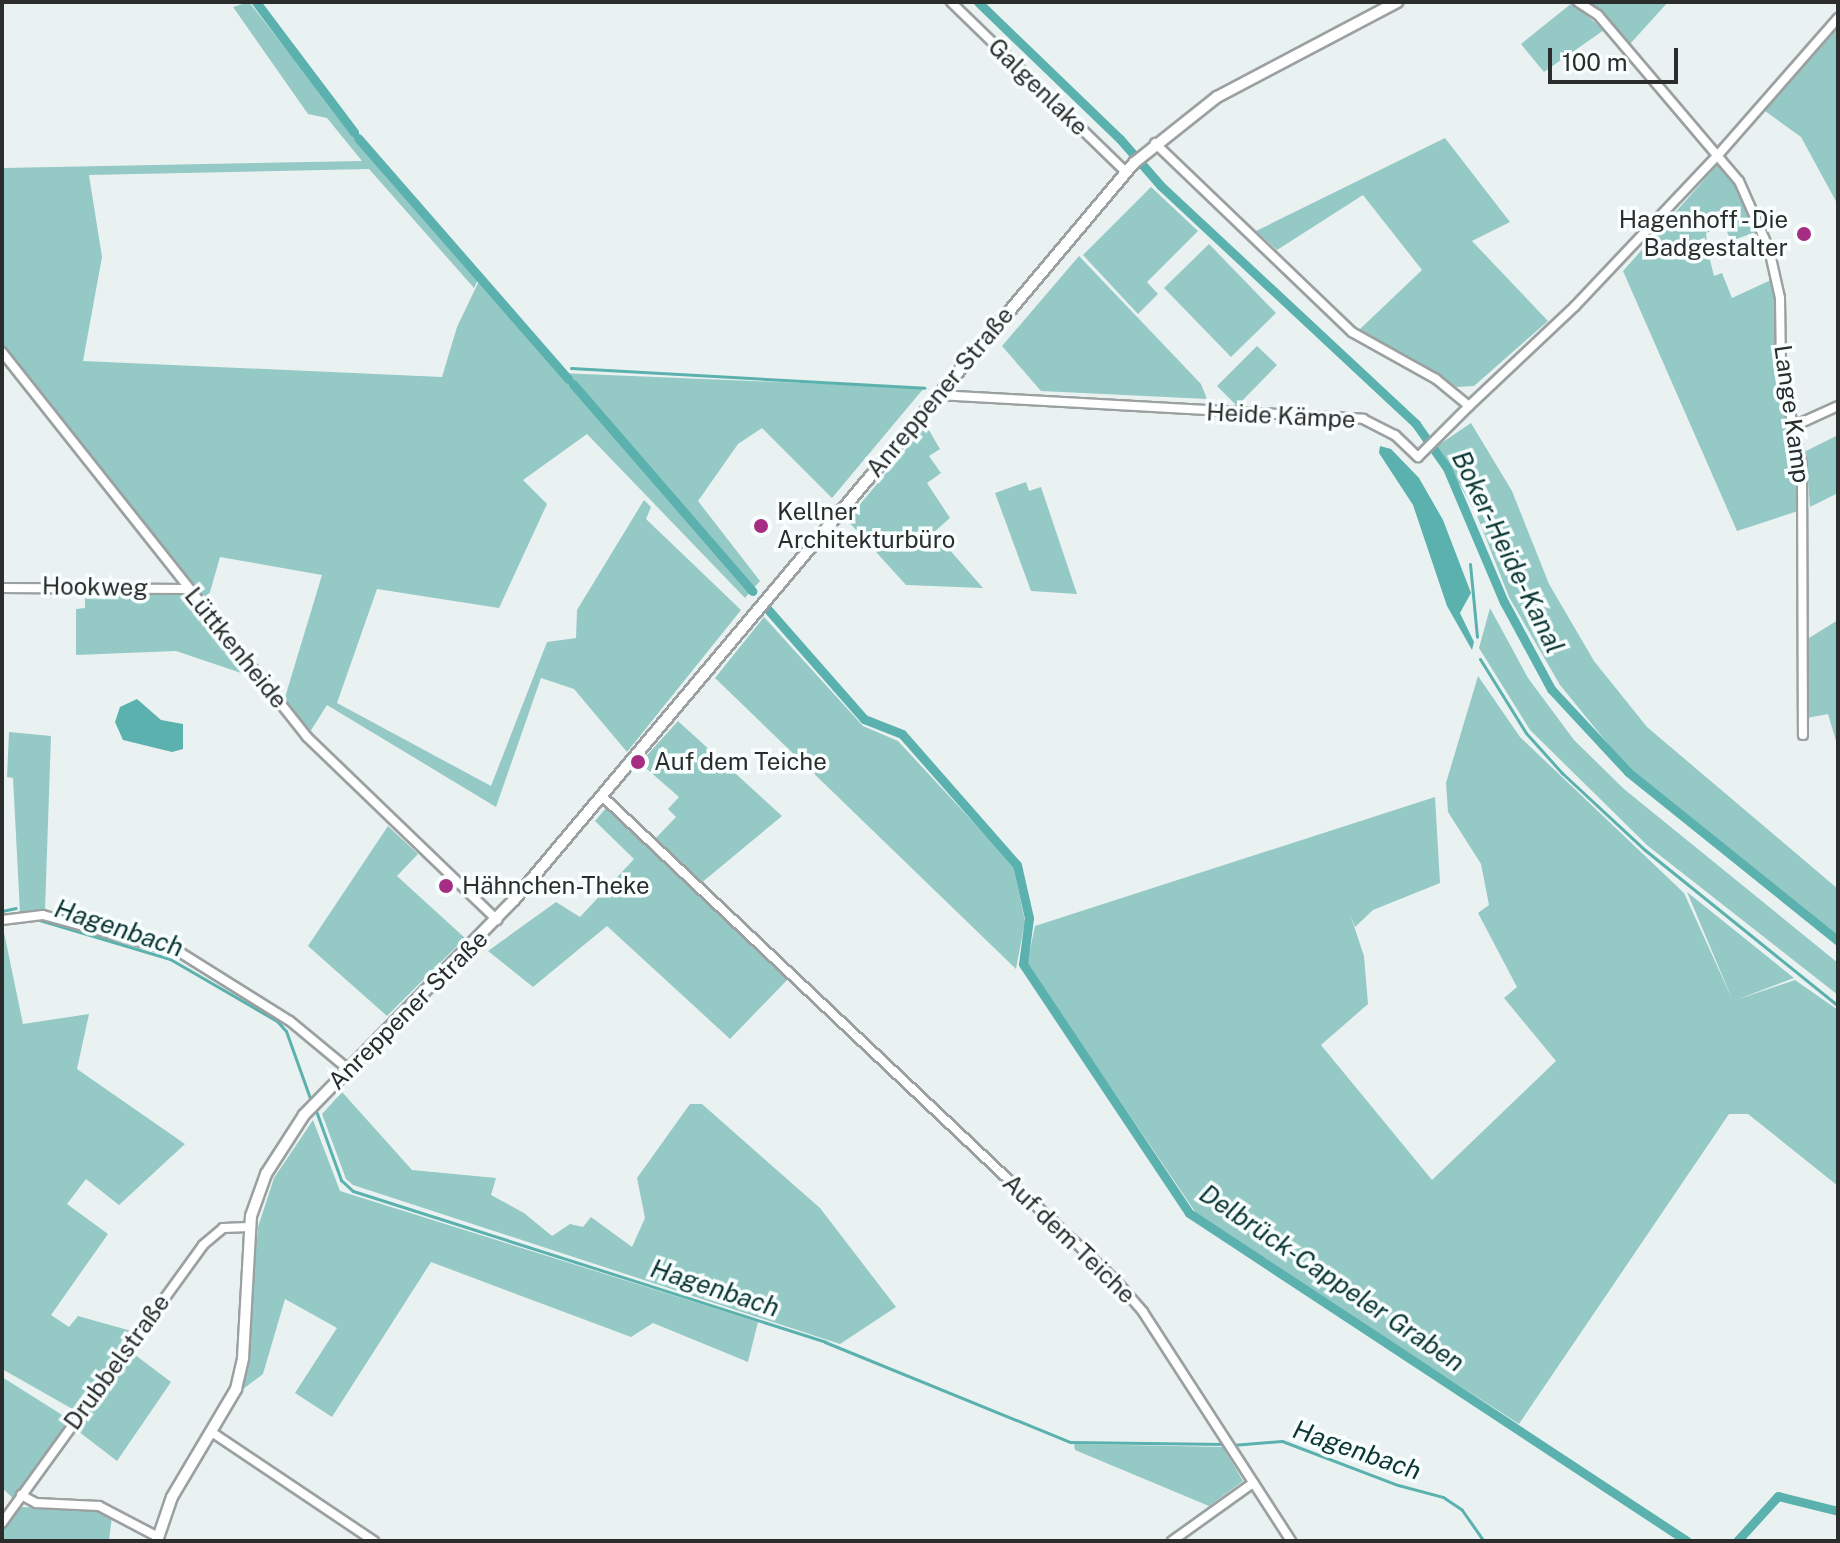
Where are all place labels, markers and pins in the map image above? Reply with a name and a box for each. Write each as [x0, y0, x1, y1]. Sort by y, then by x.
place label: Hagenhoff - Die Badgestalter [1612, 206, 1788, 262]
marker: Hagenhoff - Die Badgestalter [1795, 225, 1813, 243]
place label: Kellner Architekturbüro [777, 498, 955, 554]
marker: Kellner Architekturbüro [752, 517, 770, 535]
place label: Auf dem Teiche [654, 748, 827, 776]
marker: Auf dem Teiche [629, 753, 647, 771]
place label: Hähnchen-Theke [462, 872, 650, 900]
marker: Hähnchen-Theke [437, 877, 455, 895]

